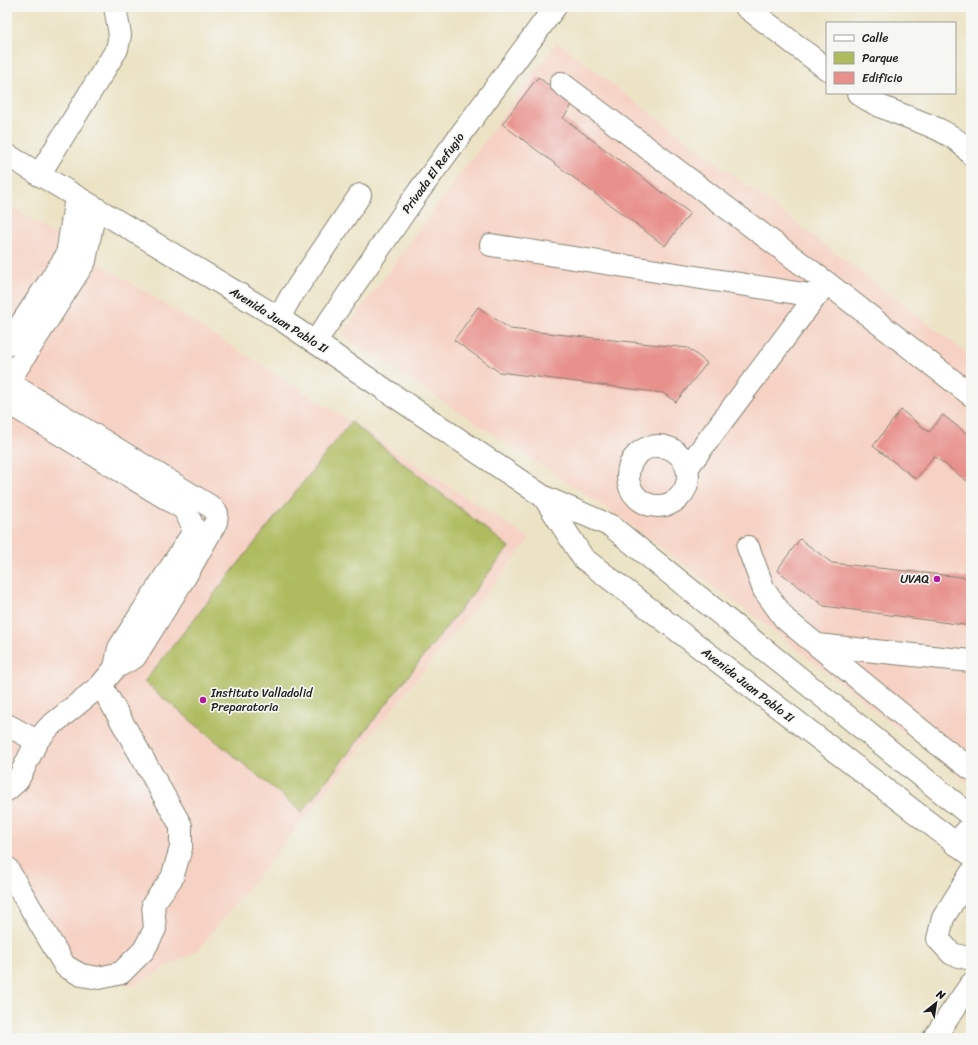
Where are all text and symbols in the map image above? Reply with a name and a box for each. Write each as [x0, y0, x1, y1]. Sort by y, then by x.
legend [826, 22, 956, 94]
text: Calle [862, 27, 889, 49]
text: Parque [862, 47, 899, 69]
text: Edificio [862, 67, 902, 89]
street label: Privada El Refugio [396, 128, 470, 218]
street label: Avenida Juan Pablo II [224, 280, 333, 359]
place label: UVAQ [900, 568, 929, 590]
marker: UVAQ [932, 574, 942, 584]
street label: Avenida Juan Pablo II [696, 641, 800, 729]
place label: Instituto Valladolid Preparatoria [210, 682, 314, 718]
marker: Instituto Valladolid Preparatoria [198, 695, 208, 705]
north arrow [916, 983, 956, 1023]
text: N [932, 984, 949, 1005]

